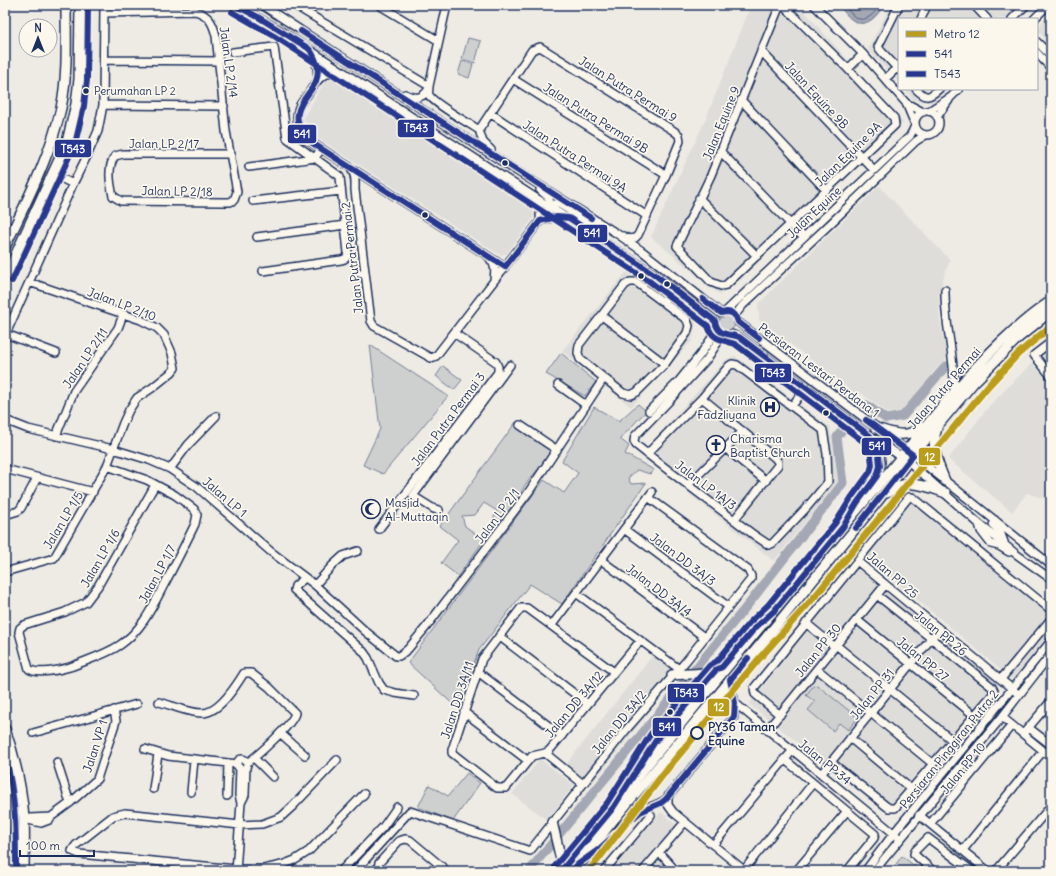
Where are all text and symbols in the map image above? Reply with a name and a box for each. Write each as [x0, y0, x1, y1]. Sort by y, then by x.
north arrow [18, 18, 58, 58]
legend [898, 18, 1038, 90]
text: N [34, 21, 42, 35]
street label: Jalan LP 2/14 [217, 26, 241, 99]
text: Metro 12 [934, 26, 980, 41]
text: 541 [934, 46, 952, 61]
street label: Jalan Putra Permai 9 [576, 53, 680, 125]
street label: Jalan Equine 9B [782, 58, 852, 132]
text: T543 [934, 66, 961, 81]
street label: Jalan Putra Permai 9B [541, 80, 651, 156]
place label: Perumahan LP 2 [94, 84, 176, 98]
street label: Jalan Equine 9 [699, 84, 743, 162]
marker: Perumahan LP 2 [81, 86, 91, 96]
street label: Jalan Putra Permai 9A [520, 117, 630, 195]
street label: Jalan Equine 9A [812, 118, 884, 189]
line badge: T543 [397, 119, 435, 138]
text: T543 [404, 121, 428, 135]
line badge: 541 [287, 124, 317, 144]
text: 541 [294, 127, 310, 141]
street label: Jalan LP 2/17 [129, 136, 199, 151]
line badge: T543 [54, 139, 92, 158]
text: T543 [61, 142, 85, 156]
unlabelled marker [500, 158, 510, 168]
street label: Jalan LP 2/18 [141, 183, 213, 199]
street label: Jalan Equine [784, 183, 844, 241]
street label: Jalan Putra Permai 2 [338, 201, 366, 315]
unlabelled marker [420, 210, 430, 220]
line badge: 541 [577, 224, 608, 243]
text: 541 [584, 226, 600, 240]
unlabelled marker [636, 271, 646, 281]
unlabelled marker [662, 279, 672, 289]
street label: Jalan LP 2/10 [85, 284, 159, 324]
street label: Persiaran Lestari Perdana 1 [756, 320, 882, 420]
street label: Jalan LP 2/11 [59, 325, 111, 391]
street label: Jalan Putra Permai [904, 344, 984, 432]
line badge: T543 [754, 363, 792, 383]
text: T543 [761, 366, 785, 380]
street label: Jalan Putra Permai 3 [408, 369, 488, 469]
place label: Klinik Fadzliyana [697, 393, 756, 422]
hospital icon: Klinik Fadzliyana [759, 396, 781, 418]
unlabelled marker [821, 408, 831, 418]
place label: Charisma Baptist Church [730, 431, 810, 460]
church icon: Charisma Baptist Church [705, 434, 727, 456]
line badge: 541 [861, 437, 892, 456]
text: 541 [869, 439, 885, 453]
line badge: 12 [918, 447, 941, 466]
text: 12 [925, 450, 935, 464]
street label: Jalan LP 1A/3 [673, 457, 740, 513]
street label: Jalan LP 1 [200, 474, 250, 520]
street label: Jalan LP 2/1 [472, 486, 522, 546]
street label: Jalan LP 1/5 [40, 488, 86, 552]
place label: Masjid Al-Muttaqin [385, 495, 448, 524]
mosque icon: Masjid Al-Muttaqin [360, 498, 382, 520]
street label: Jalan LP 1/6 [77, 526, 123, 590]
street label: Jalan DD 3A/3 [647, 530, 719, 589]
street label: Jalan LP 1/7 [135, 542, 179, 606]
street label: Jalan PP 25 [864, 549, 922, 601]
street label: Jalan DD 3A/4 [623, 561, 695, 619]
street label: Jalan PP 26 [912, 607, 970, 659]
street label: Jalan PP 30 [792, 620, 844, 680]
street label: Jalan PP 27 [894, 634, 952, 684]
street label: Jalan DD 3A/11 [437, 659, 477, 741]
street label: Jalan PP 31 [847, 666, 897, 722]
street label: Jalan DD 3A/12 [542, 667, 606, 740]
line badge: T543 [667, 683, 705, 703]
text: T543 [674, 686, 698, 700]
street label: Persiaran Pinggiran Putra 2 [897, 686, 1002, 811]
street label: Jalan DD 3A/2 [589, 687, 650, 757]
line badge: 12 [707, 698, 730, 717]
text: 12 [714, 700, 724, 714]
unlabelled marker [665, 707, 675, 717]
line badge: 541 [652, 717, 682, 737]
street label: Jalan VP 1 [79, 718, 111, 774]
place label: PY36 Taman Equine [708, 719, 775, 749]
text: 541 [659, 720, 675, 734]
marker: PY36 Taman Equine [690, 726, 704, 740]
street label: Jalan PP 34 [796, 736, 854, 788]
street label: Jalan PP 10 [937, 739, 989, 797]
scale bar [20, 832, 94, 858]
text: 100 m [26, 838, 60, 853]

